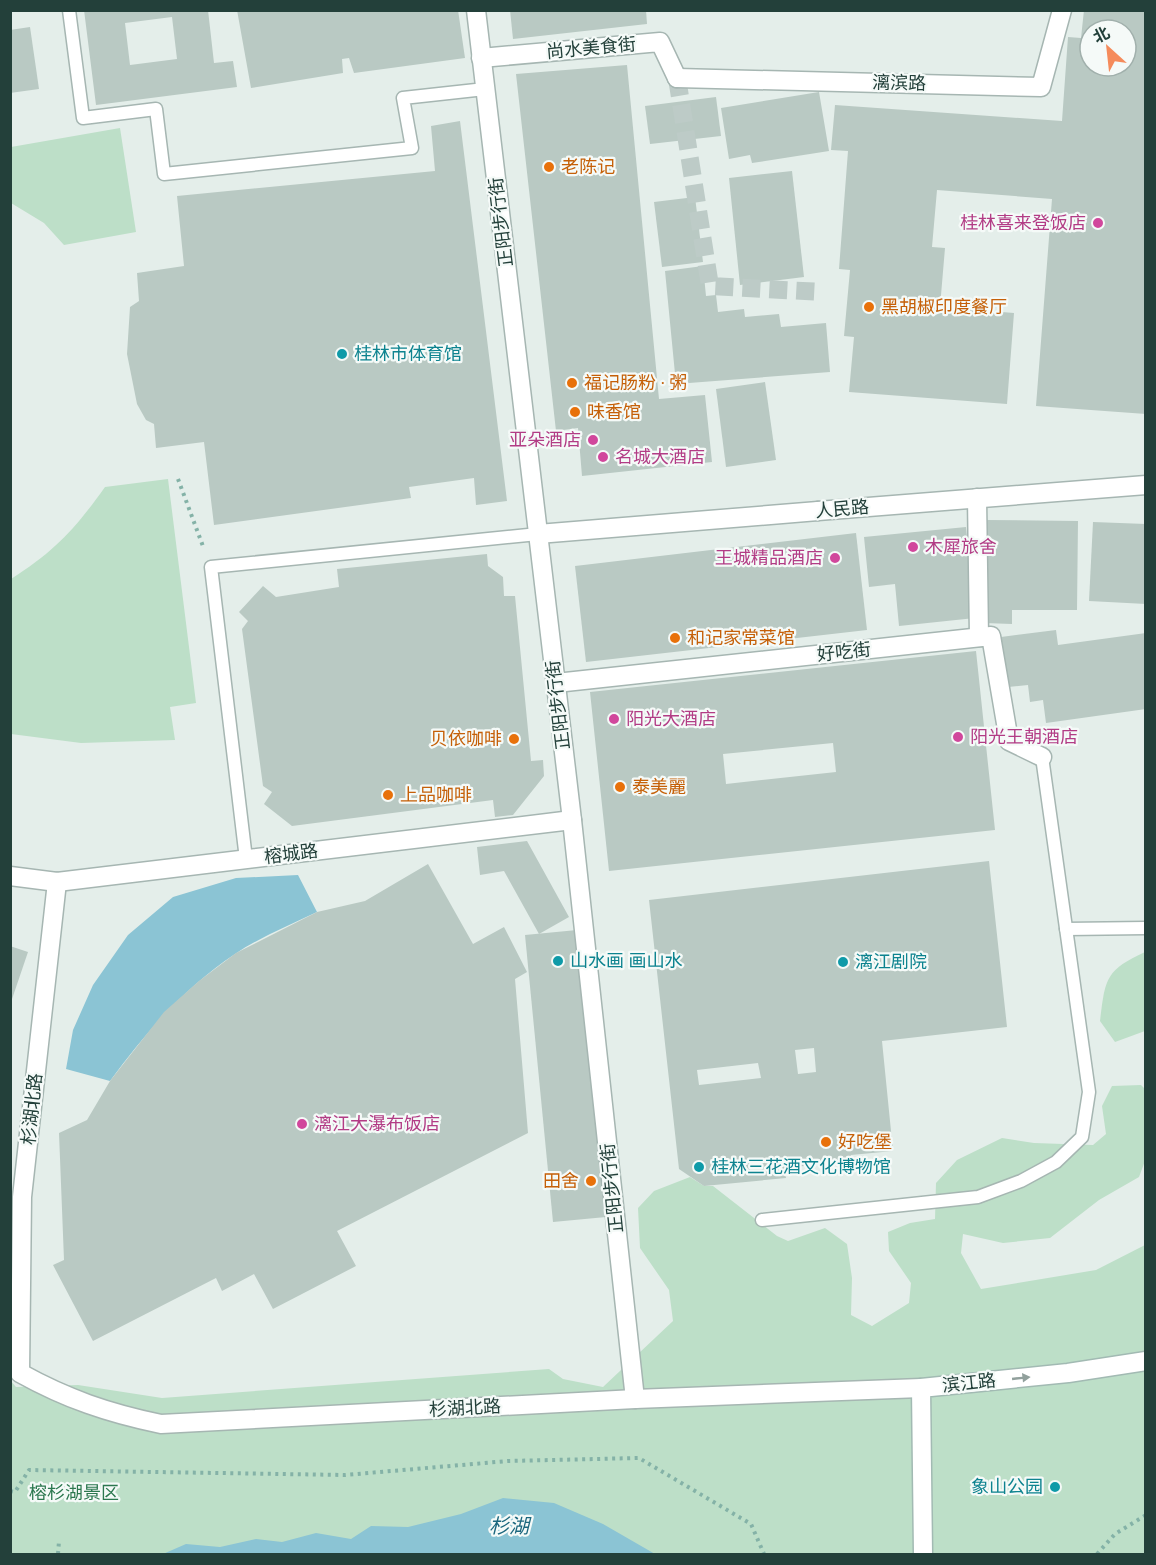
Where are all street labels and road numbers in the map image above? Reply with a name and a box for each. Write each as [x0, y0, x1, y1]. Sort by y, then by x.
street label: 尚水美食街 [545, 33, 637, 63]
street label: 漓滨路 [872, 72, 926, 94]
street label: 正阳步行街 [485, 176, 517, 268]
street label: 人民路 [814, 496, 870, 522]
street label: 好吃街 [816, 638, 872, 666]
street label: 正阳步行街 [542, 659, 574, 751]
street label: 榕城路 [263, 840, 319, 868]
street label: 杉湖北路 [17, 1072, 47, 1146]
street label: 正阳步行街 [596, 1142, 628, 1234]
street label: 滨江路 [941, 1369, 997, 1397]
street label: 杉湖北路 [428, 1395, 502, 1421]

